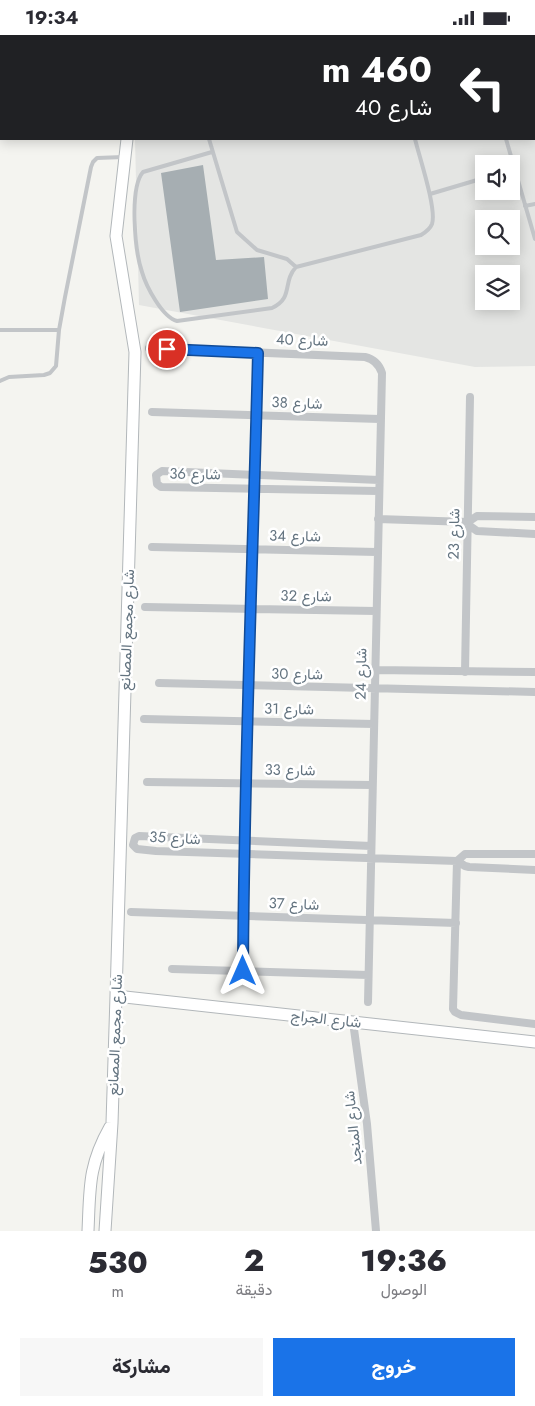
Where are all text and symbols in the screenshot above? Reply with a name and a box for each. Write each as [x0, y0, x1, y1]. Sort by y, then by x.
text: 19:34 [25, 4, 79, 31]
text: 460 m [322, 45, 432, 95]
icon: left [450, 55, 515, 120]
text: شارع 40 [355, 91, 432, 123]
map controls [475, 155, 520, 310]
button: sound [475, 155, 520, 200]
button: search [475, 210, 520, 255]
button: layers [475, 265, 520, 310]
pin [146, 328, 188, 370]
street label: شارع 40 [275, 328, 329, 352]
icon: arrive [153, 335, 181, 363]
street label: شارع 38 [271, 391, 323, 415]
street label: شارع 36 [169, 463, 221, 485]
street label: شارع 23 [443, 508, 465, 560]
street label: شارع 34 [269, 525, 321, 547]
street label: شارع مجمع المصانع [114, 569, 140, 691]
street label: شارع 32 [280, 585, 332, 607]
street label: شارع 24 [350, 648, 372, 700]
street label: شارع 30 [271, 663, 323, 685]
street label: شارع 31 [264, 698, 314, 720]
street label: شارع 33 [264, 759, 316, 781]
street label: شارع 35 [149, 826, 201, 850]
street label: شارع 37 [268, 892, 320, 916]
position arrow [216, 944, 268, 996]
street label: شارع مجمع المصانع [102, 974, 128, 1096]
street label: شارع الجراج [290, 1004, 363, 1034]
street label: شارع المنجد [338, 1090, 368, 1166]
text: 2 [244, 1239, 264, 1282]
text: 19:36 [360, 1239, 447, 1282]
text: 530 [88, 1241, 148, 1284]
text: دقيقة [235, 1278, 273, 1301]
text: الوصول [381, 1278, 427, 1301]
text: m [112, 1280, 124, 1303]
button: مشاركة [20, 1338, 263, 1396]
button: خروج [273, 1338, 515, 1396]

